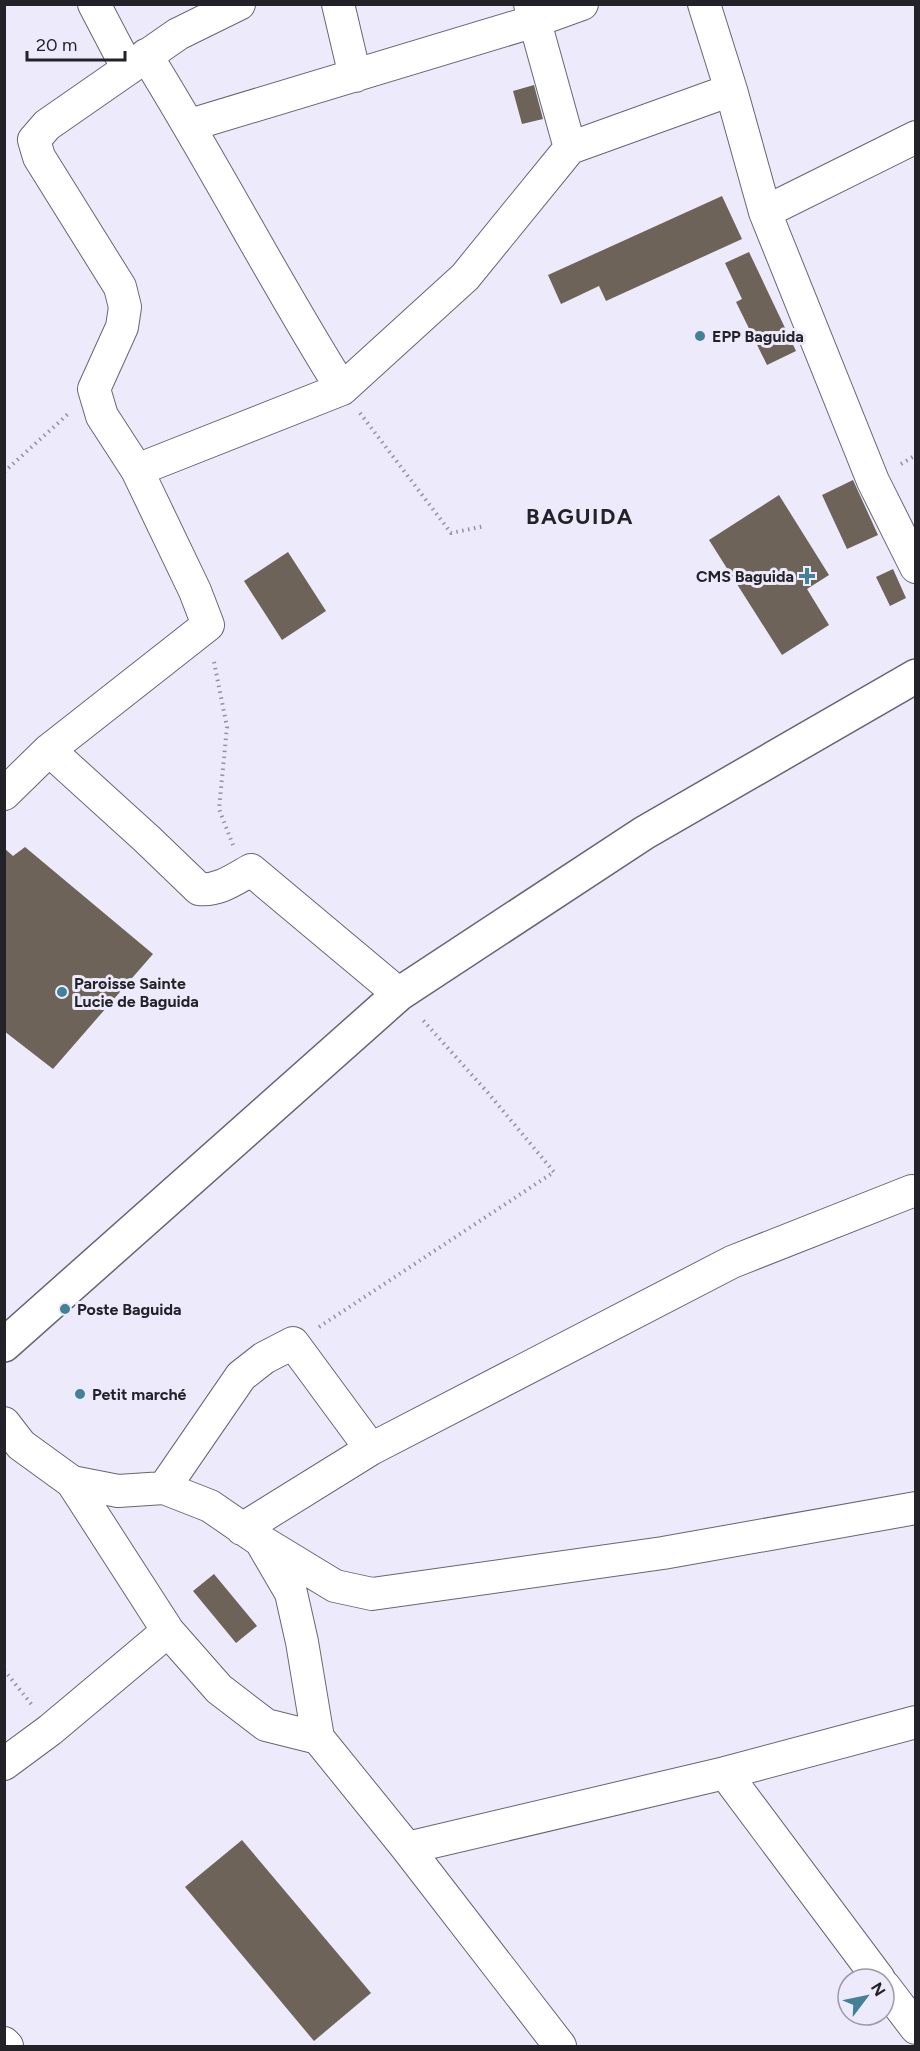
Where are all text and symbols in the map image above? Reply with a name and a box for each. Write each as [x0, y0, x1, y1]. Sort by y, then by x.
scale bar [27, 24, 124, 62]
text: 20 m [36, 34, 77, 56]
place label: EPP Baguida [712, 327, 804, 346]
marker: EPP Baguida [693, 329, 707, 343]
district label: BAGUIDA [526, 503, 634, 530]
place label: CMS Baguida [696, 567, 794, 586]
marker: CMS Baguida [798, 567, 816, 585]
place label: Paroisse Sainte Lucie de Baguida [74, 974, 199, 1011]
marker: Paroisse Sainte Lucie de Baguida [55, 985, 69, 999]
place label: Poste Baguida [77, 1300, 181, 1319]
marker: Poste Baguida [58, 1302, 72, 1316]
place label: Petit marché [92, 1385, 187, 1404]
marker: Petit marché [73, 1387, 87, 1401]
north arrow [836, 1967, 896, 2027]
text: N [867, 1979, 890, 2000]

